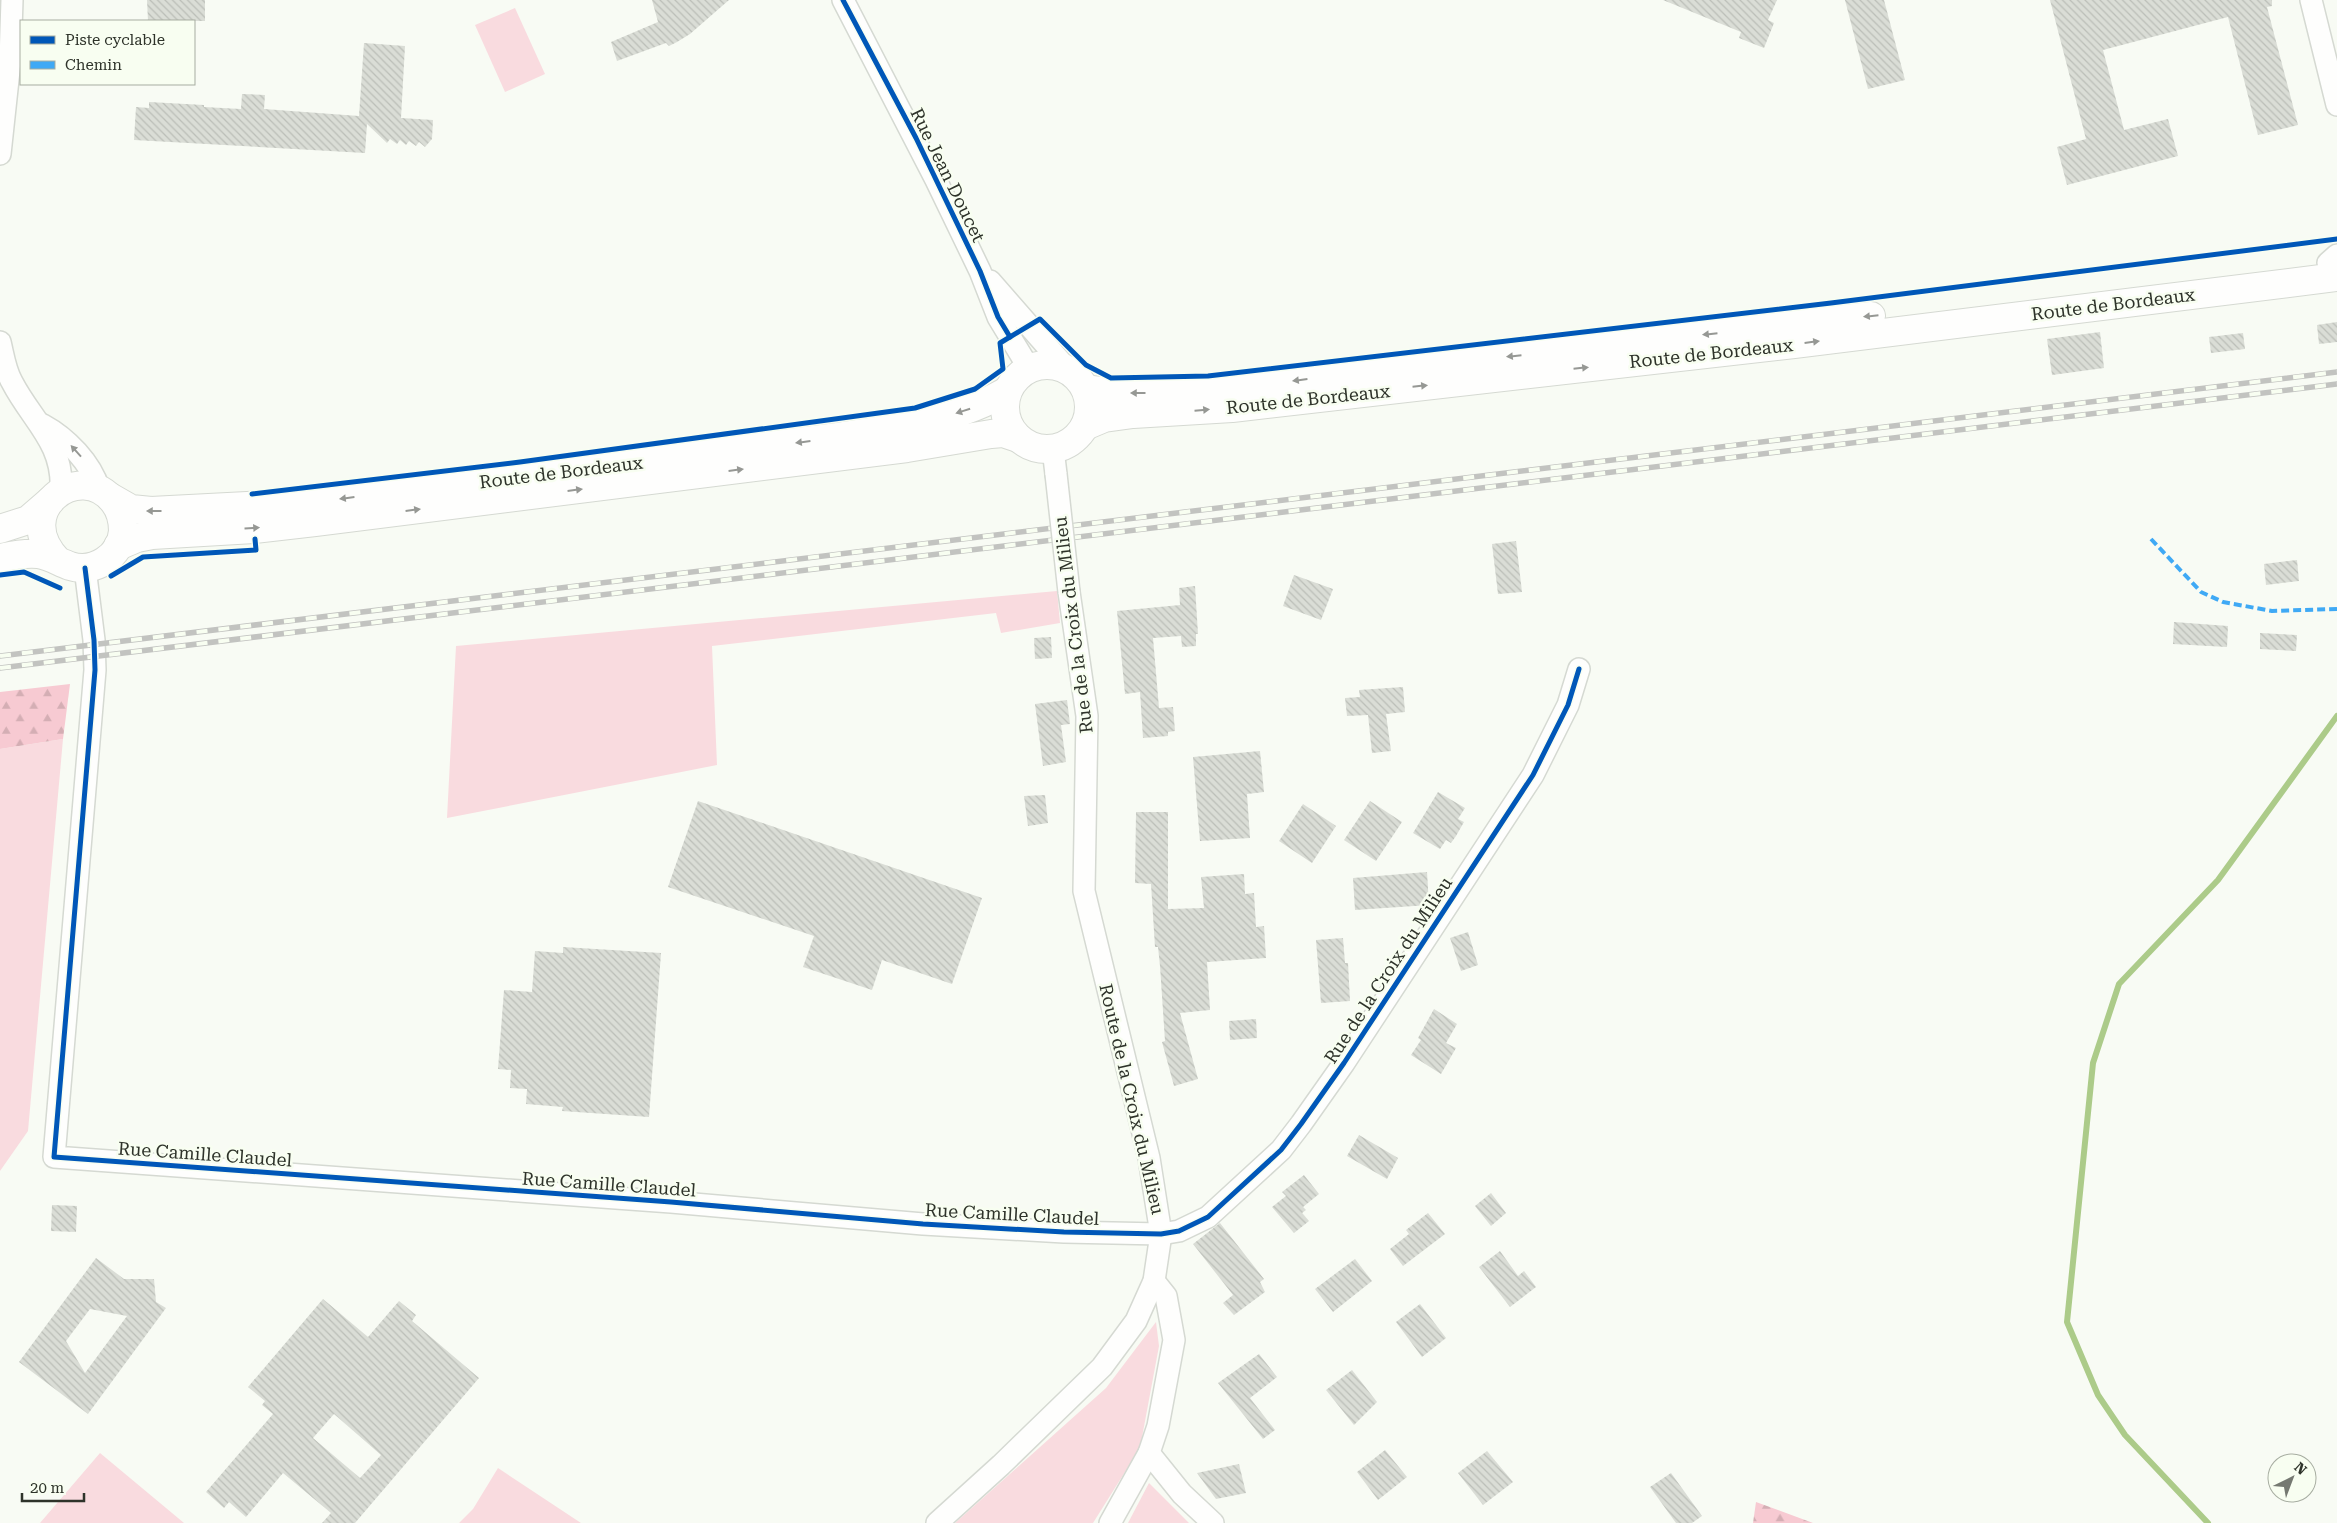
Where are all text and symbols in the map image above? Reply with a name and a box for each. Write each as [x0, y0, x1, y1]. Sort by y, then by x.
legend [20, 20, 195, 85]
text: Piste cyclable [65, 31, 165, 49]
text: Chemin [65, 56, 122, 74]
street label: Rue Jean Doucet [906, 105, 990, 246]
street label: Route de Bordeaux [2030, 283, 2197, 324]
one-way arrow [1863, 312, 1879, 320]
one-way arrow [1701, 330, 1717, 338]
street label: Route de Bordeaux [1628, 334, 1795, 372]
one-way arrow [1805, 338, 1821, 346]
one-way arrow [1505, 352, 1521, 360]
one-way arrow [1574, 364, 1590, 372]
one-way arrow [1292, 376, 1308, 384]
street label: Route de Bordeaux [1225, 380, 1392, 418]
one-way arrow [1412, 382, 1428, 390]
one-way arrow [1130, 389, 1146, 397]
one-way arrow [1194, 406, 1210, 414]
one-way arrow [955, 408, 970, 416]
one-way arrow [795, 438, 811, 446]
one-way arrow [70, 445, 81, 458]
street label: Route de Bordeaux [478, 451, 645, 492]
one-way arrow [728, 466, 744, 474]
one-way arrow [567, 486, 583, 494]
one-way arrow [338, 494, 354, 502]
one-way arrow [146, 506, 162, 514]
one-way arrow [406, 506, 422, 514]
street label: Rue de la Croix du Milieu [1049, 515, 1097, 735]
one-way arrow [244, 524, 260, 532]
street label: Rue de la Croix du Milieu [1320, 873, 1456, 1067]
street label: Route de la Croix du Milieu [1095, 982, 1169, 1216]
street label: Rue Camille Claudel [117, 1137, 293, 1171]
street label: Rue Camille Claudel [521, 1167, 697, 1201]
street label: Rue Camille Claudel [924, 1199, 1100, 1229]
north arrow [2267, 1453, 2317, 1503]
text: N [2291, 1459, 2310, 1478]
scale bar [22, 1470, 85, 1502]
text: 20 m [30, 1479, 65, 1497]

